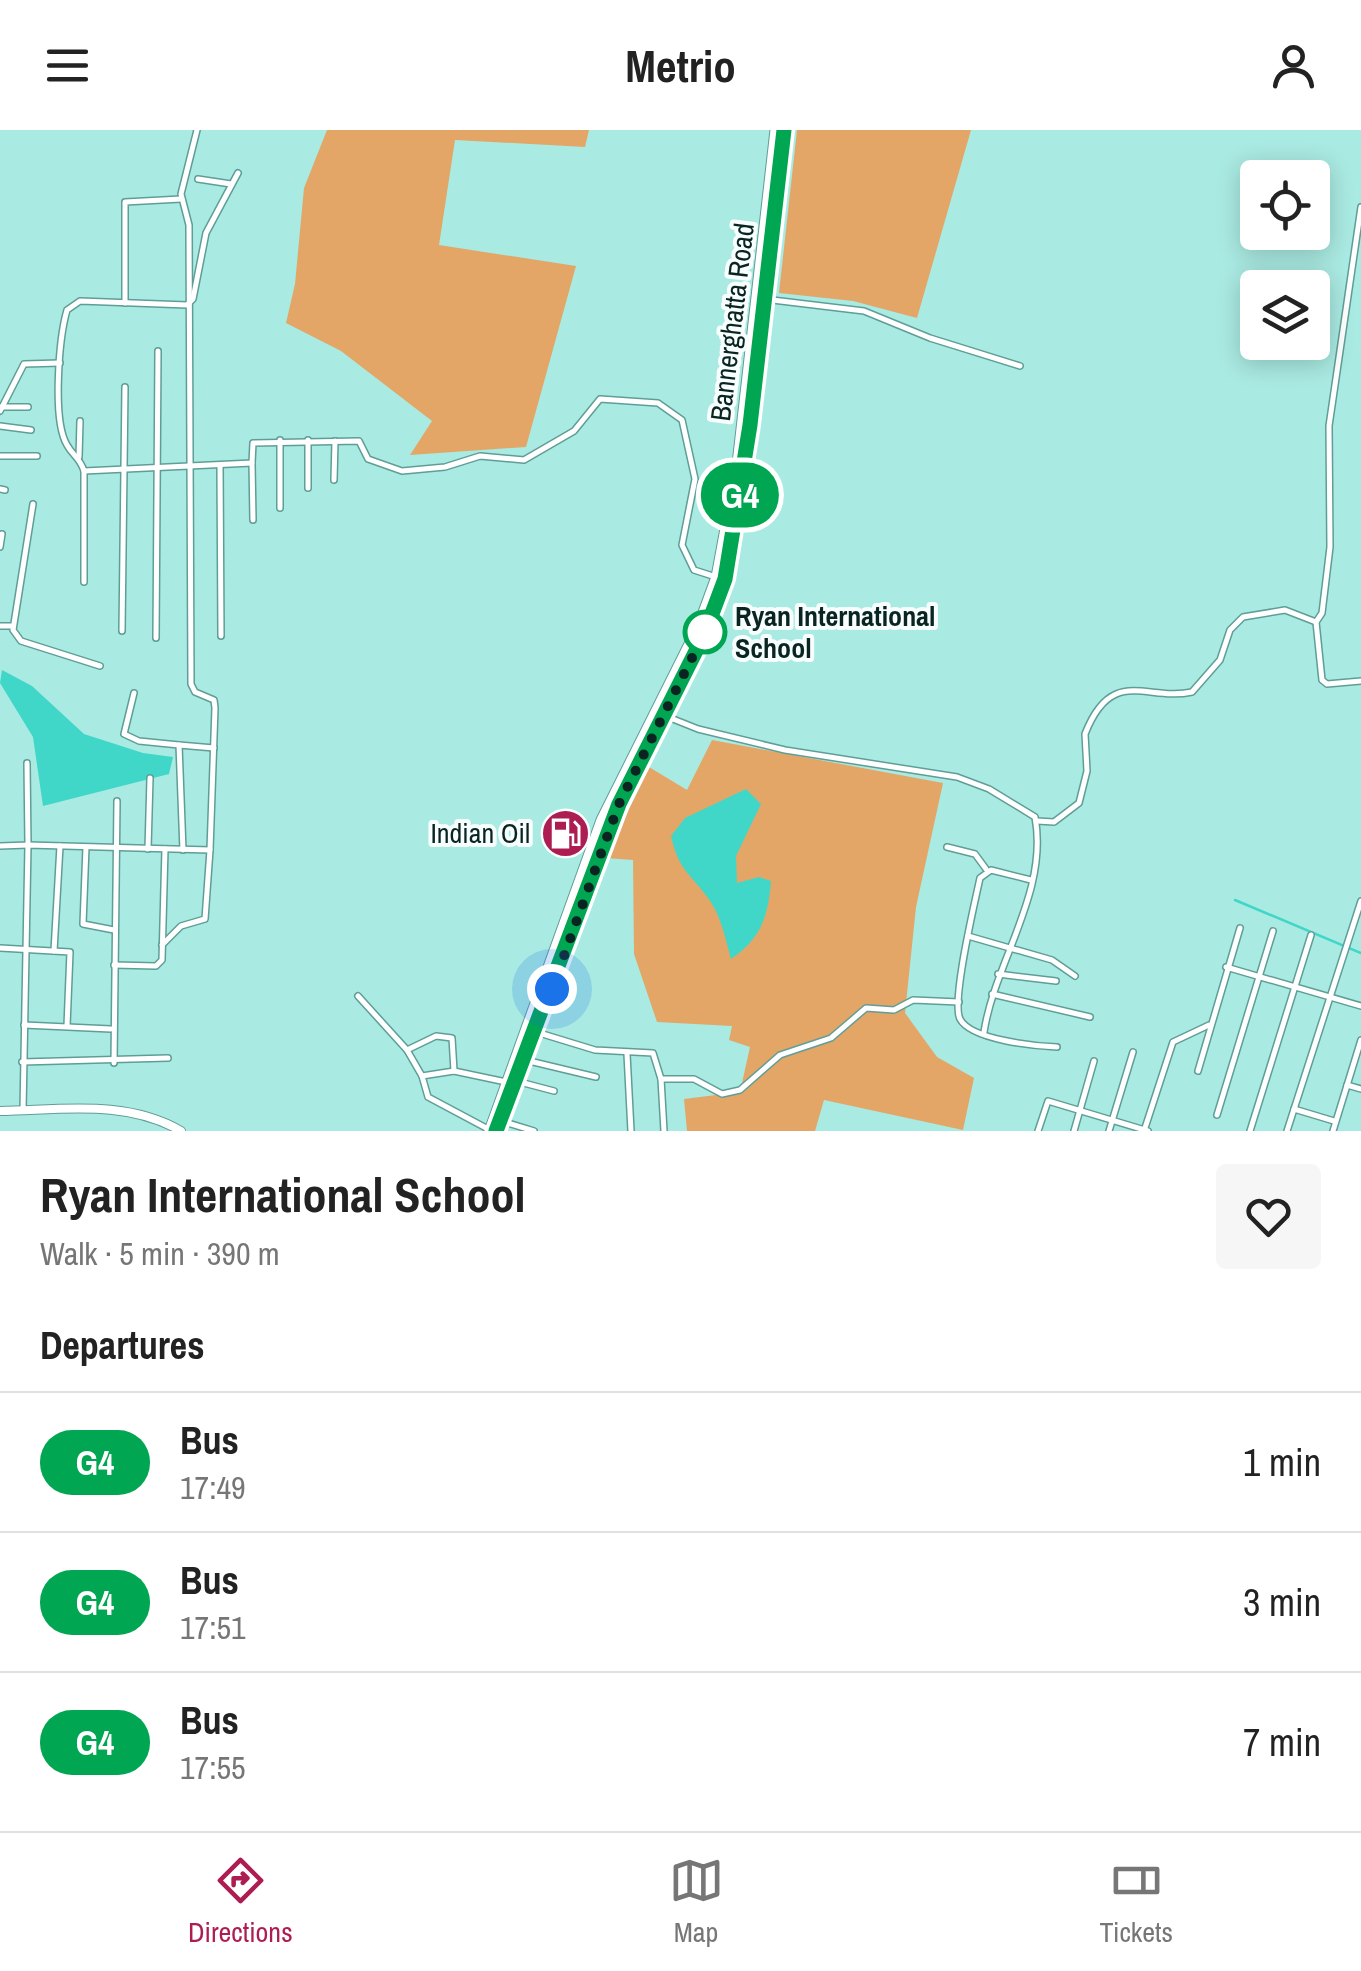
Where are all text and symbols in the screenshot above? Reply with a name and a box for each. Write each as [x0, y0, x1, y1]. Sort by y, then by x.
text: Metrio [625, 35, 736, 96]
icon: menu [40, 38, 95, 93]
icon: person [1266, 38, 1321, 93]
map controls [1240, 160, 1330, 360]
button: locate [1240, 160, 1330, 250]
street label: Bannerghatta Road [701, 221, 763, 423]
button: layers [1240, 270, 1330, 360]
line badge: G4 [695, 462, 785, 528]
text: G4 [721, 472, 759, 519]
place label: Ryan International School [735, 597, 935, 667]
marker: Ryan International School [684, 611, 726, 653]
fuel station icon: Indian Oil [539, 807, 591, 859]
place label: Indian Oil [430, 814, 530, 852]
your location [527, 964, 577, 1014]
text: Ryan International School [40, 1162, 526, 1227]
button: heart [1216, 1164, 1321, 1269]
text: Walk · 5 min · 390 m [40, 1232, 280, 1275]
text: Departures [40, 1320, 205, 1371]
text: Bus [180, 1415, 239, 1466]
text: 1 min [1243, 1437, 1321, 1488]
text: G4 [76, 1439, 114, 1486]
text: 17:49 [180, 1466, 246, 1509]
text: Bus [180, 1555, 239, 1606]
text: 3 min [1243, 1577, 1321, 1628]
text: G4 [76, 1579, 114, 1626]
text: 17:51 [180, 1606, 246, 1649]
text: Bus [180, 1695, 239, 1746]
text: 7 min [1243, 1717, 1321, 1768]
text: G4 [76, 1719, 114, 1766]
text: 17:55 [180, 1746, 246, 1789]
tab: Directions [188, 1853, 293, 1951]
tab: Map [669, 1853, 724, 1951]
tab: Tickets [1099, 1853, 1173, 1951]

